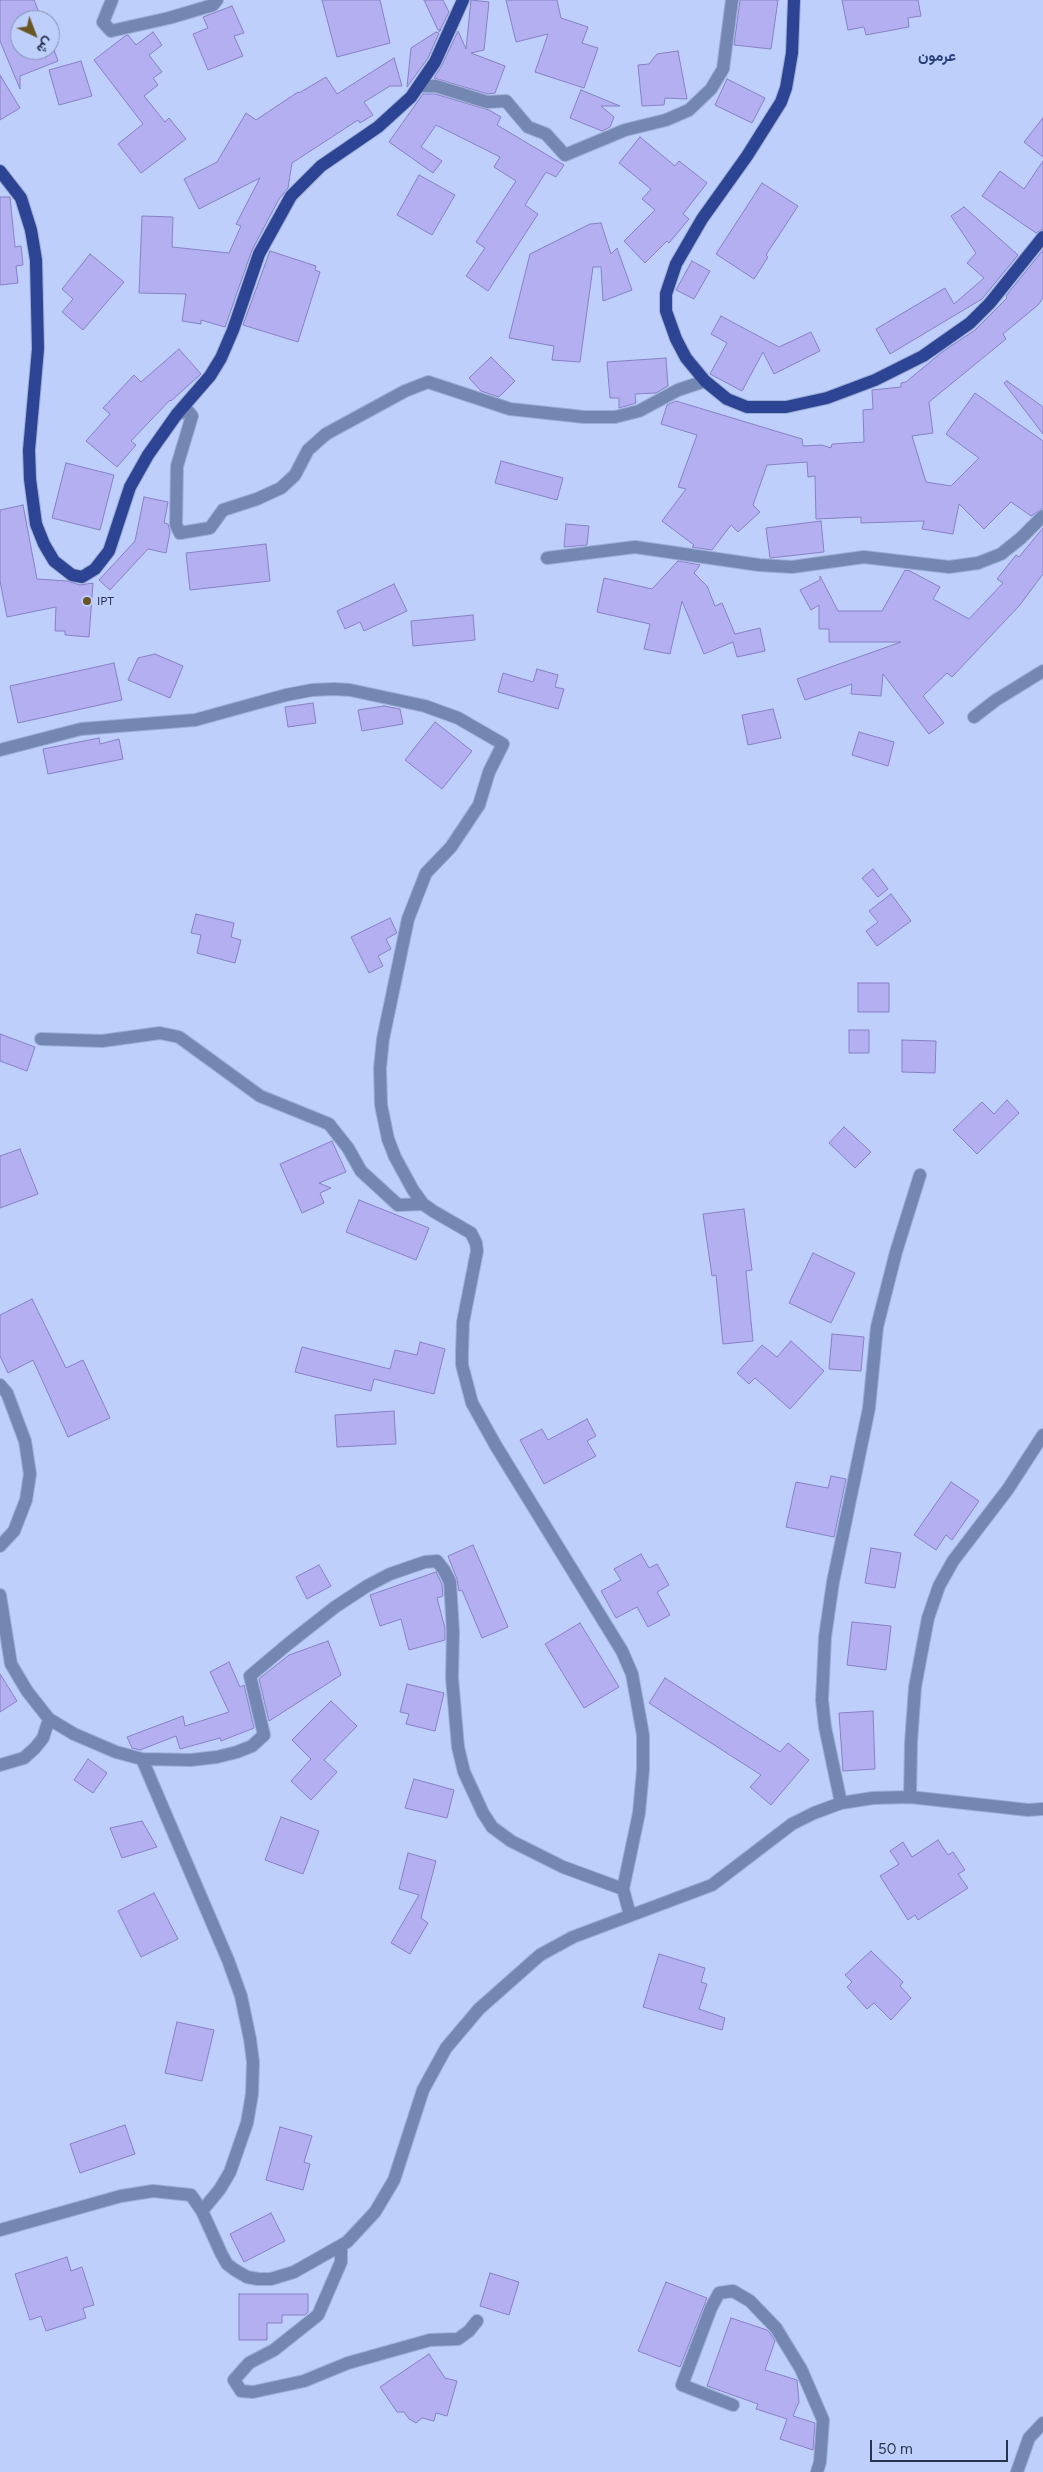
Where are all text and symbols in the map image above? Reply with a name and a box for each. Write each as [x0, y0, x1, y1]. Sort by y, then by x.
north arrow [10, 10, 60, 60]
text: ش [33, 34, 57, 58]
district label: عرمون [918, 48, 956, 66]
place label: IPT [97, 594, 114, 608]
marker: IPT [81, 595, 93, 607]
scale bar [873, 2430, 1010, 2462]
text: 50 m [878, 2440, 913, 2458]

